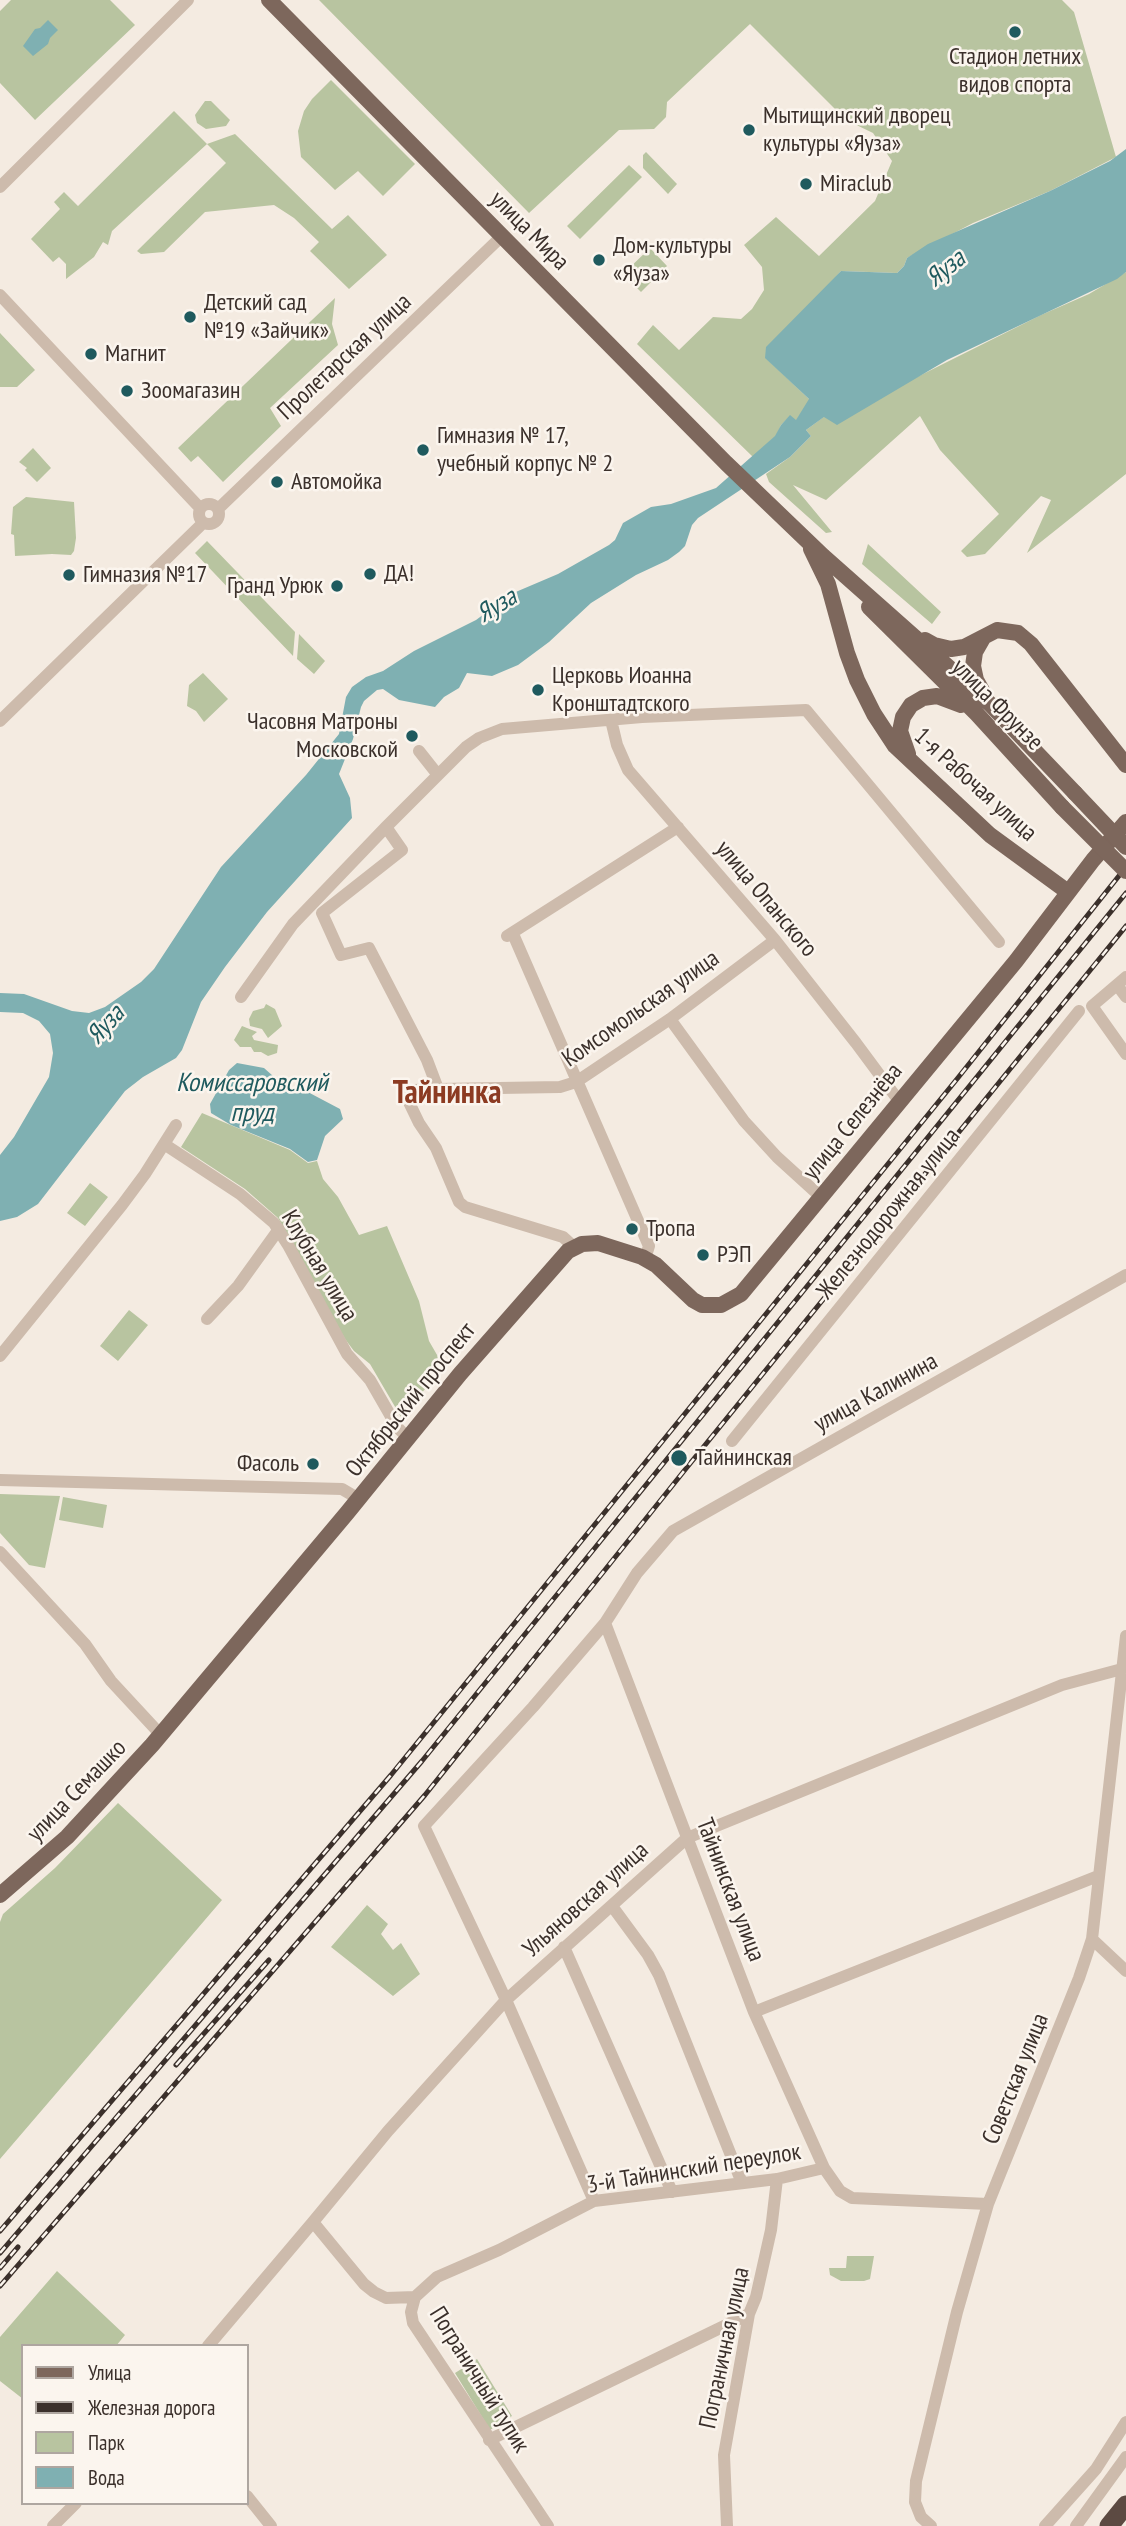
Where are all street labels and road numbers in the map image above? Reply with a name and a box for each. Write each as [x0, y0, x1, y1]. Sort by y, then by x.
street label: улица Мира [483, 185, 575, 277]
street label: Пролетарская улица [272, 288, 418, 426]
street label: улица Фрунзе [945, 653, 1049, 757]
street label: 1-я Рабочая улица [908, 722, 1042, 848]
street label: улица Опанского [709, 835, 823, 963]
street label: Комсомольская улица [557, 944, 725, 1074]
street label: улица Селезнёва [797, 1058, 909, 1186]
street label: Железнодорожная улица [811, 1123, 967, 1305]
street label: Клубная улица [275, 1205, 363, 1327]
street label: Октябрьский проспект [340, 1317, 482, 1483]
street label: улица Калинина [809, 1347, 943, 1439]
street label: улица Семашко [21, 1734, 133, 1848]
street label: Тайнинская улица [689, 1814, 771, 1966]
street label: Ульяновская улица [517, 1836, 655, 1964]
street label: Советская улица [977, 2009, 1055, 2149]
street label: 3-й Тайнинский переулок [585, 2138, 803, 2200]
street label: Пограничная улица [694, 2265, 756, 2431]
street label: Пограничный тупик [423, 2302, 535, 2458]

